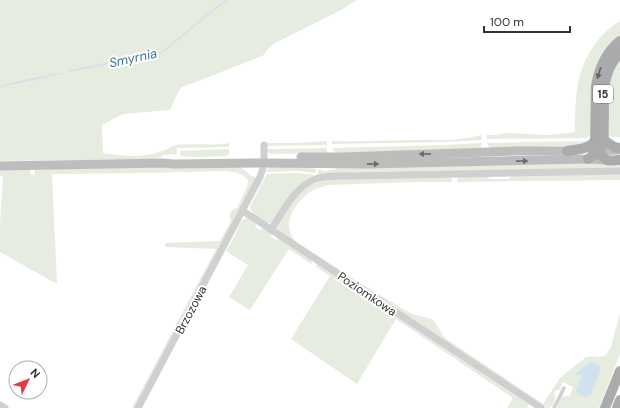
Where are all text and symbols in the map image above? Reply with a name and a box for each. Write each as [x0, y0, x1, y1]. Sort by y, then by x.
scale bar [484, 8, 570, 34]
text: 100 m [490, 14, 524, 30]
water label: Smyrnia [107, 45, 159, 71]
one-way arrow [596, 67, 602, 79]
road number: 15 [593, 85, 613, 103]
one-way arrow [419, 151, 431, 158]
one-way arrow [516, 158, 529, 164]
one-way arrow [367, 161, 380, 167]
street label: Poziomkowa [334, 268, 400, 320]
street label: Brzozowa [172, 283, 210, 337]
north arrow [8, 360, 48, 400]
text: N [27, 365, 43, 381]

